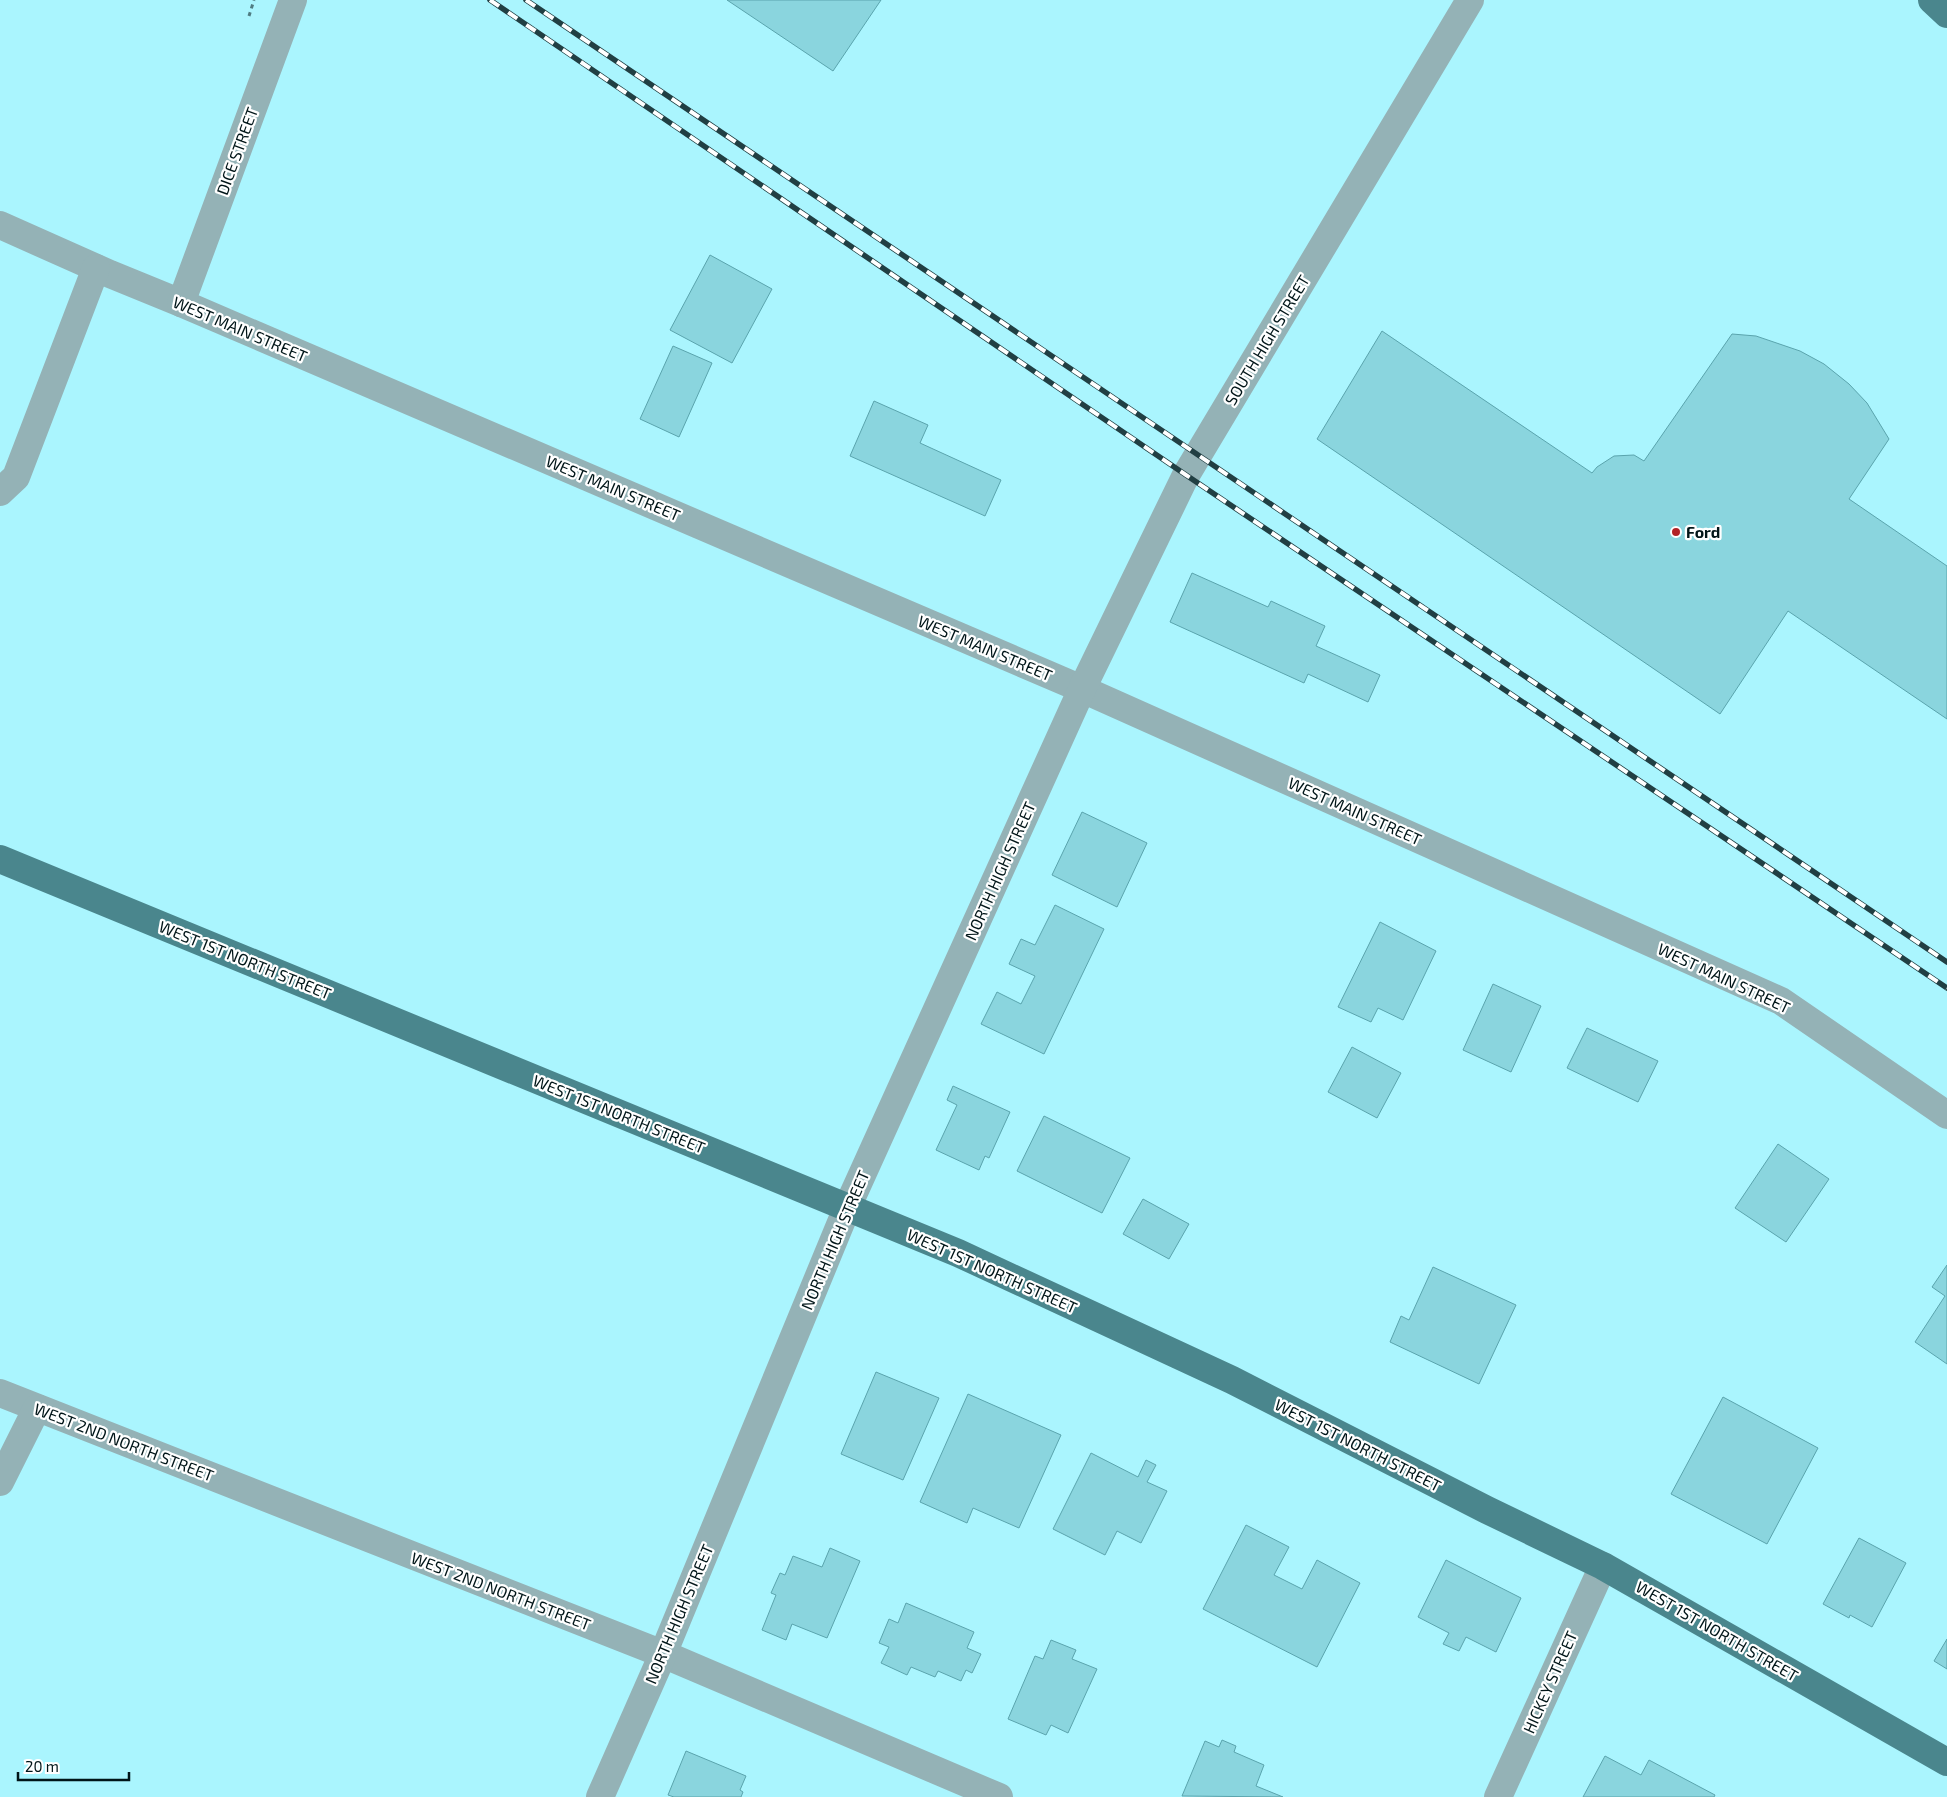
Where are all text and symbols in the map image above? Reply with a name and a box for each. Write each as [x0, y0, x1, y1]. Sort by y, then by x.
street label: DICE STREET [212, 104, 261, 197]
street label: SOUTH HIGH STREET [1220, 271, 1313, 408]
street label: WEST MAIN STREET [170, 292, 310, 365]
street label: WEST MAIN STREET [543, 451, 683, 524]
place label: Ford [1686, 522, 1720, 541]
marker: Ford [1670, 526, 1682, 538]
street label: WEST MAIN STREET [915, 611, 1055, 684]
street label: WEST MAIN STREET [1286, 773, 1425, 849]
street label: NORTH HIGH STREET [960, 799, 1039, 943]
street label: WEST 1ST NORTH STREET [156, 916, 334, 1003]
street label: WEST MAIN STREET [1655, 939, 1793, 1017]
street label: WEST 1ST NORTH STREET [530, 1070, 708, 1157]
street label: NORTH HIGH STREET [797, 1167, 873, 1312]
street label: WEST 1ST NORTH STREET [904, 1224, 1080, 1317]
street label: WEST 1ST NORTH STREET [1272, 1394, 1445, 1495]
street label: WEST 2ND NORTH STREET [32, 1398, 217, 1485]
street label: NORTH HIGH STREET [641, 1541, 717, 1686]
street label: WEST 2ND NORTH STREET [409, 1547, 594, 1634]
street label: WEST 1ST NORTH STREET [1633, 1576, 1802, 1685]
street label: HICKEY STREET [1519, 1628, 1581, 1736]
scale bar [18, 1750, 129, 1782]
text: 20 m [25, 1757, 59, 1775]

